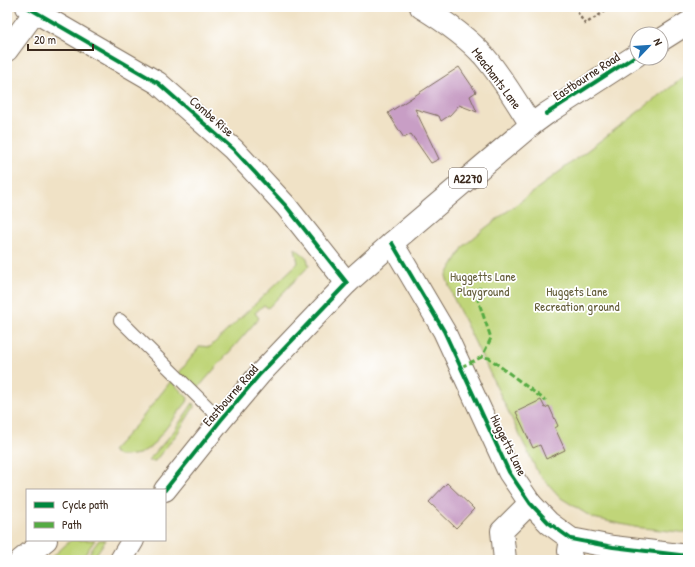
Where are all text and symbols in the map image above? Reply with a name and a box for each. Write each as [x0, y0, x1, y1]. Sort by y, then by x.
scale bar [28, 26, 93, 52]
north arrow [629, 26, 669, 66]
text: 20 m [34, 31, 56, 48]
text: N [650, 36, 666, 48]
street label: Meachants Lane [468, 43, 526, 113]
street label: Eastbourne Road [549, 48, 623, 104]
street label: Combe Rise [186, 92, 238, 140]
road number: A2270 [449, 168, 487, 188]
park label: Huggetts Lane Playground [450, 267, 516, 300]
park label: Huggets Lane Recreation ground [534, 282, 620, 315]
street label: Eastbourne Road [198, 360, 262, 430]
street label: Huggetts Lane [486, 411, 532, 479]
legend [26, 489, 166, 541]
text: Cycle path [62, 496, 108, 513]
text: Path [62, 516, 82, 533]

